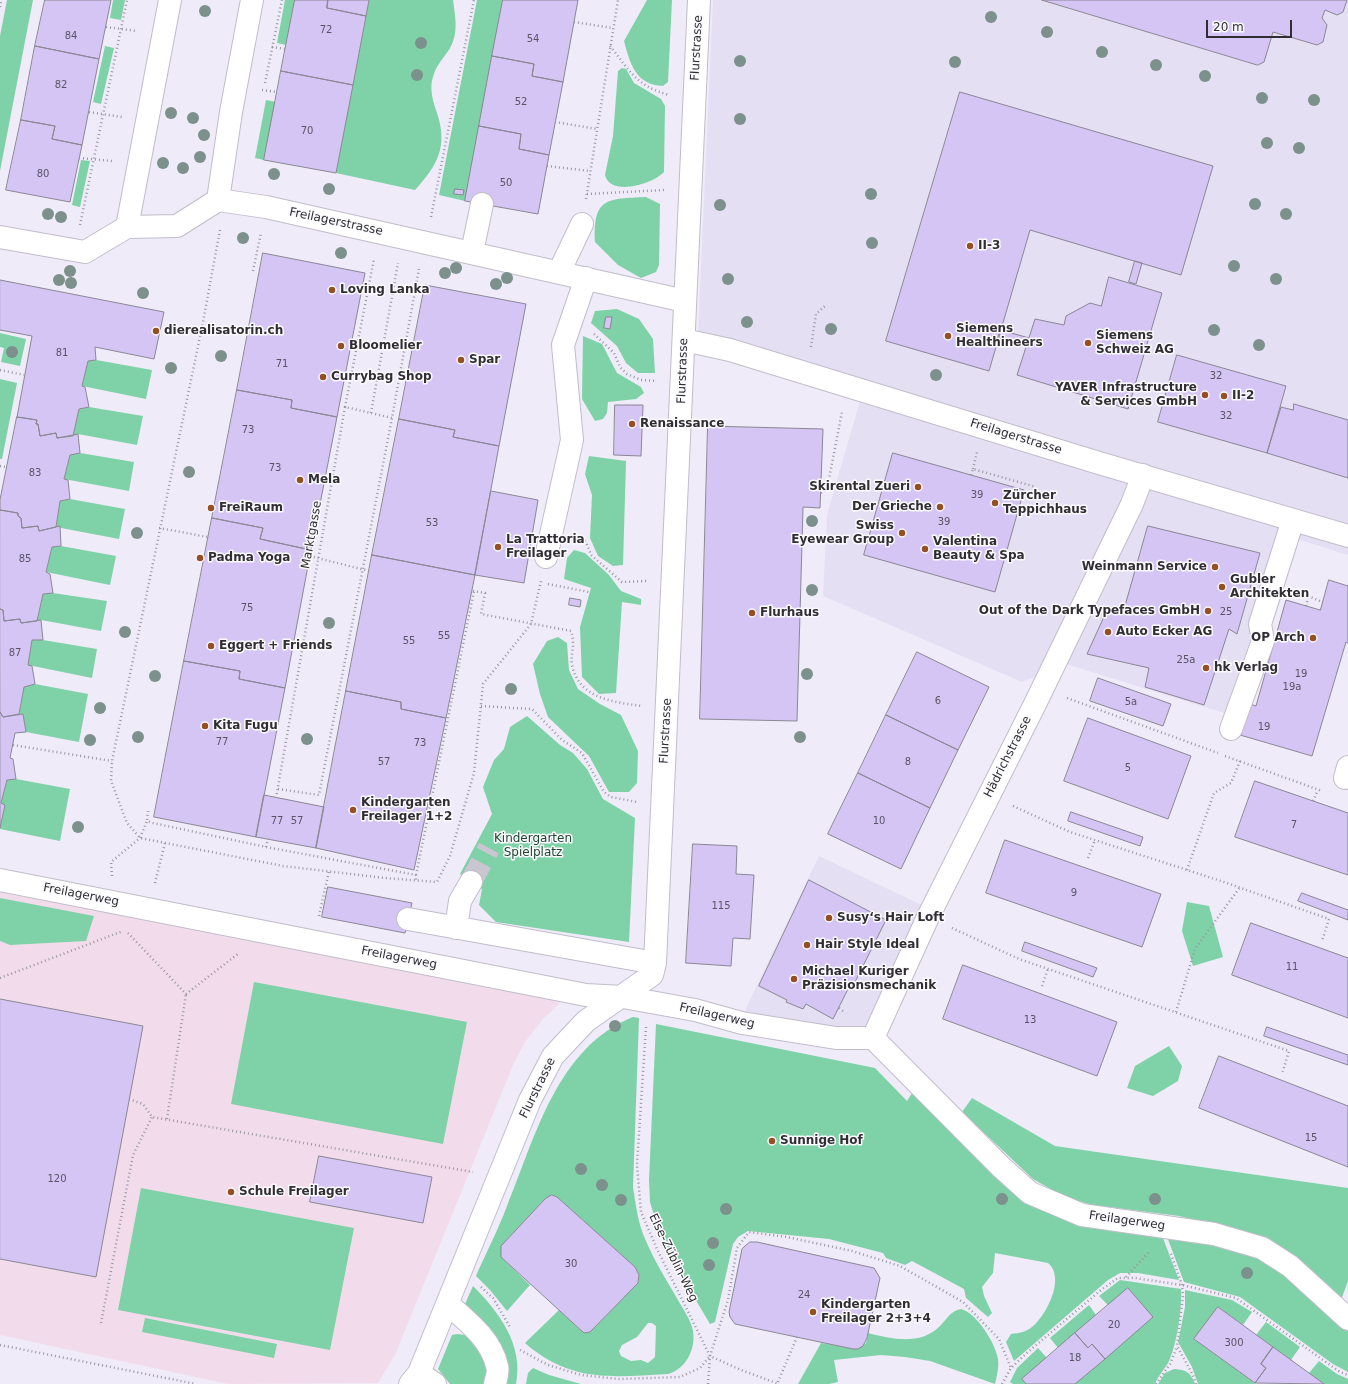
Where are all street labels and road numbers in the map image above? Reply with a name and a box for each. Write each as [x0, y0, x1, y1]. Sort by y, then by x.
street label: Flurstrasse [688, 15, 706, 81]
street label: Freilagerstrasse [288, 205, 384, 239]
street label: Flurstrasse [675, 338, 691, 404]
street label: Freilagerstrasse [968, 416, 1064, 458]
street label: Marktgasse [299, 500, 325, 570]
street label: Flurstrasse [657, 698, 675, 764]
street label: Hädrichstrasse [981, 714, 1035, 800]
street label: Freilagerweg [42, 881, 120, 909]
street label: Freilagerweg [360, 944, 438, 972]
street label: Freilagerweg [678, 1000, 756, 1032]
street label: Flurstrasse [517, 1055, 559, 1121]
street label: Freilagerweg [1088, 1209, 1166, 1233]
street label: Else-Züblin-Weg [645, 1211, 701, 1305]

